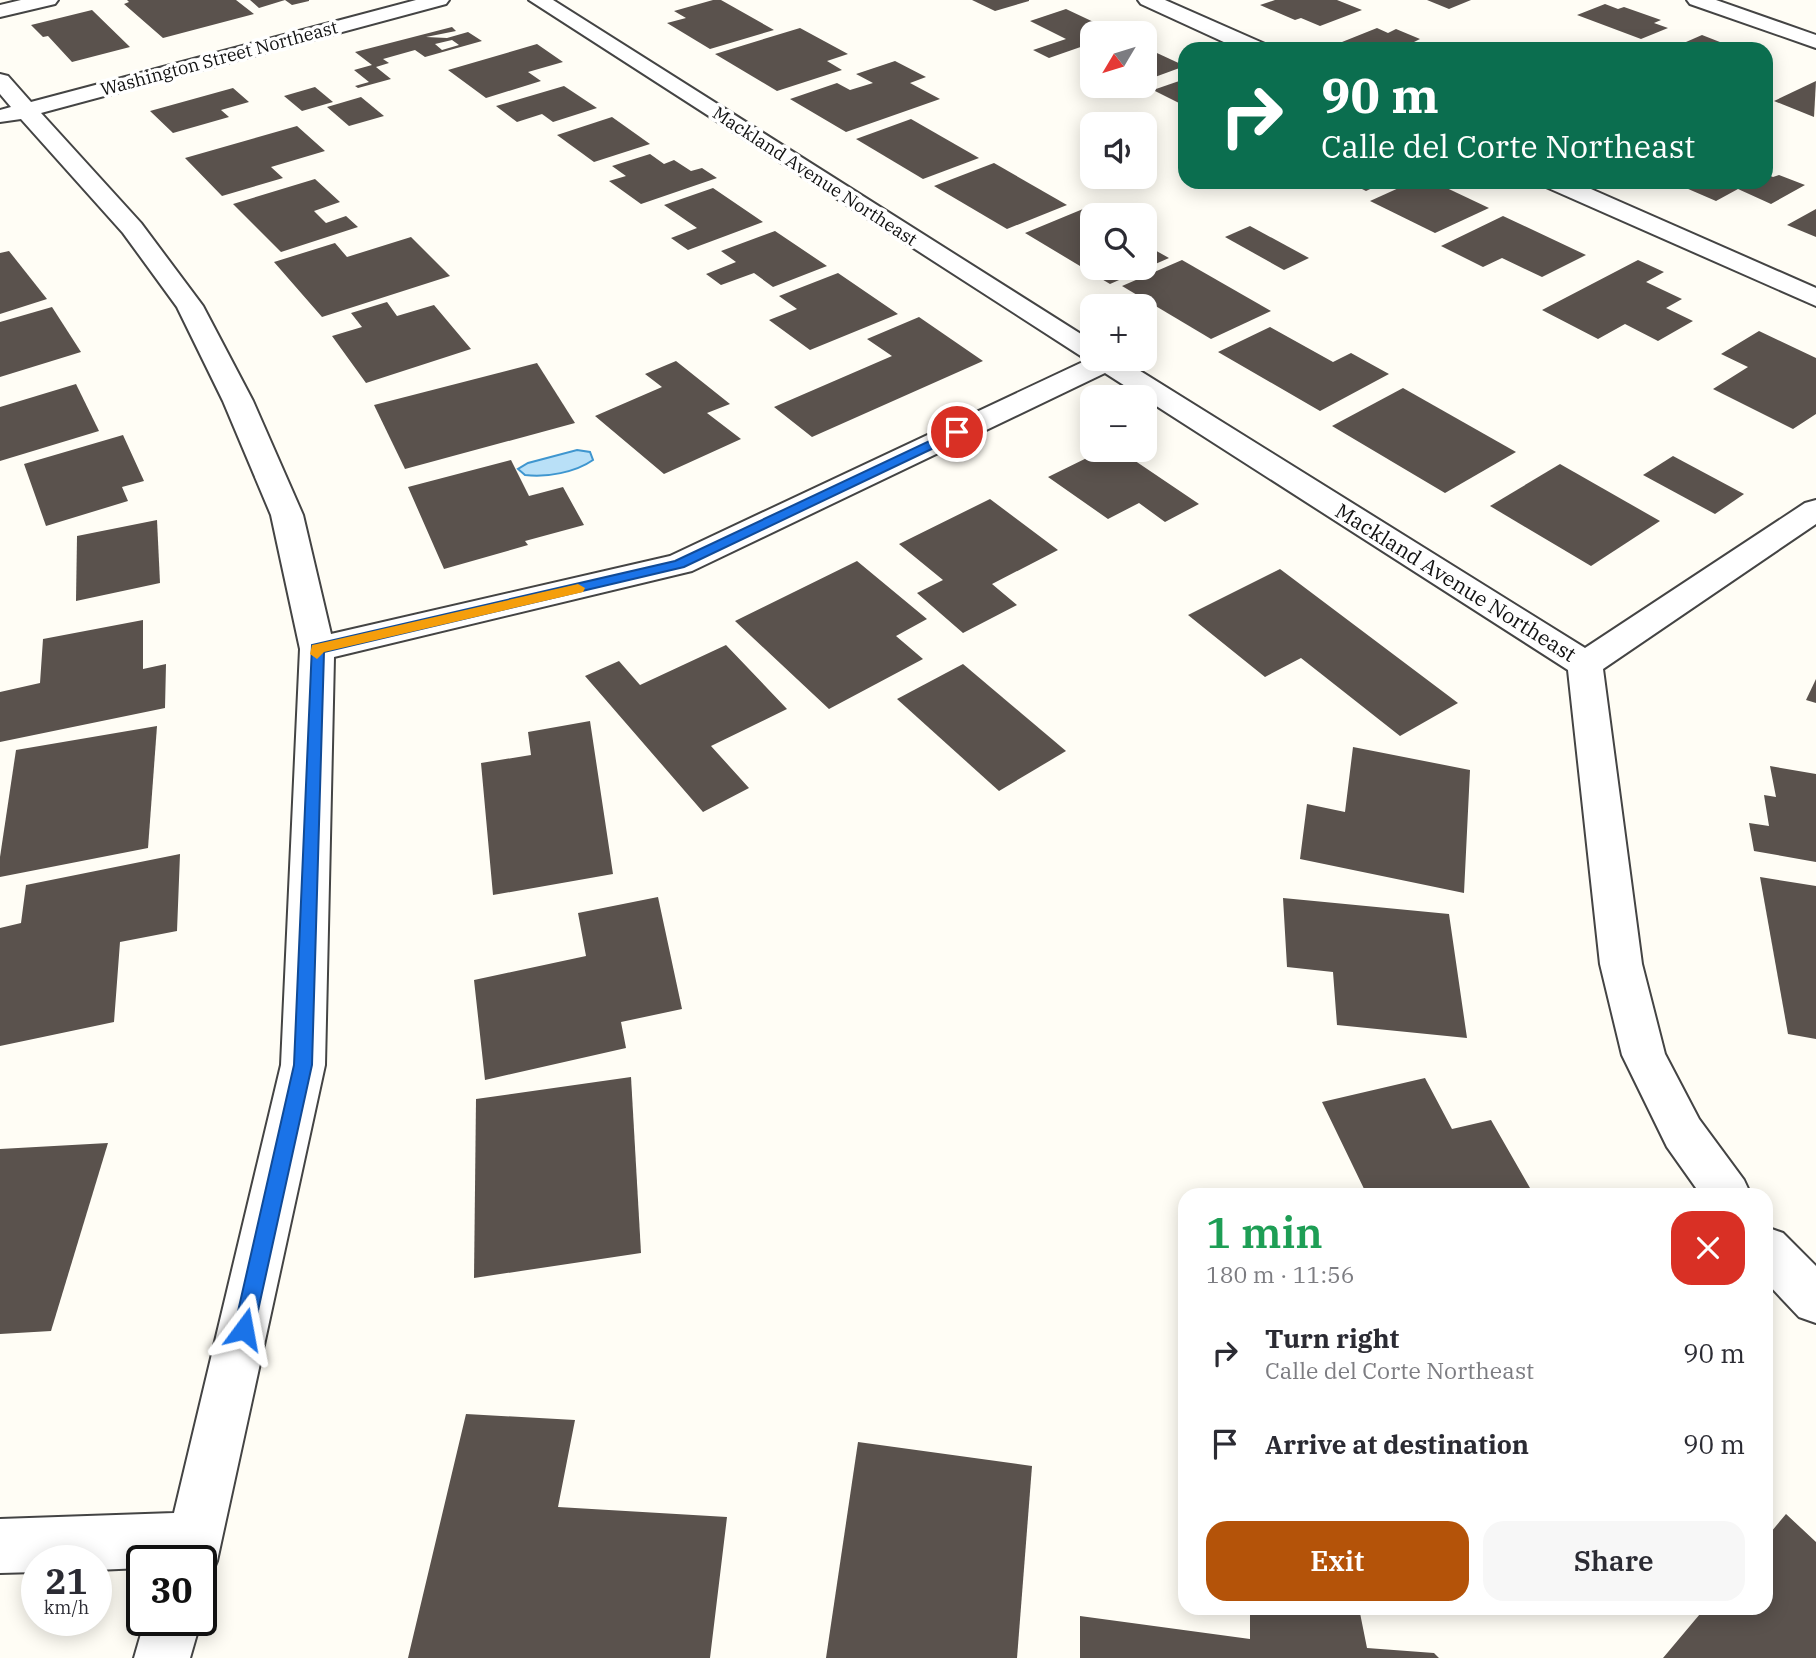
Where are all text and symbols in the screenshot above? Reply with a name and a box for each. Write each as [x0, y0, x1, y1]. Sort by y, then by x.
street label: Washington Street Northeast [98, 15, 340, 101]
north arrow [1080, 21, 1157, 98]
map controls [1080, 21, 1157, 462]
text: 90 m [1321, 63, 1439, 126]
icon: right [1206, 70, 1297, 161]
street label: Mackland Avenue Northeast [708, 101, 922, 251]
button: sound [1080, 112, 1157, 189]
text: Calle del Corte Northeast [1321, 125, 1695, 167]
button: search [1080, 203, 1157, 280]
button: + [1080, 294, 1157, 371]
button: − [1080, 385, 1157, 462]
pin [927, 402, 987, 462]
icon: arrive [938, 413, 976, 451]
street label: Mackland Avenue Northeast [1330, 496, 1582, 668]
text: 1 min [1206, 1205, 1323, 1260]
button: close [1671, 1211, 1745, 1285]
text: 180 m · 11:56 [1206, 1259, 1355, 1289]
position arrow [207, 1292, 281, 1366]
text: Turn right [1265, 1321, 1399, 1355]
icon: right [1206, 1334, 1244, 1372]
text: 90 m [1683, 1336, 1745, 1370]
text: Calle del Corte Northeast [1265, 1355, 1534, 1385]
icon: arrive [1206, 1425, 1244, 1463]
text: Arrive at destination [1265, 1427, 1529, 1461]
text: 90 m [1683, 1427, 1745, 1461]
button: Exit [1206, 1521, 1469, 1601]
button: Share [1483, 1521, 1745, 1601]
speed limit sign: 30 [126, 1545, 217, 1636]
text: 21 [45, 1558, 88, 1604]
text: km/h [44, 1596, 89, 1619]

